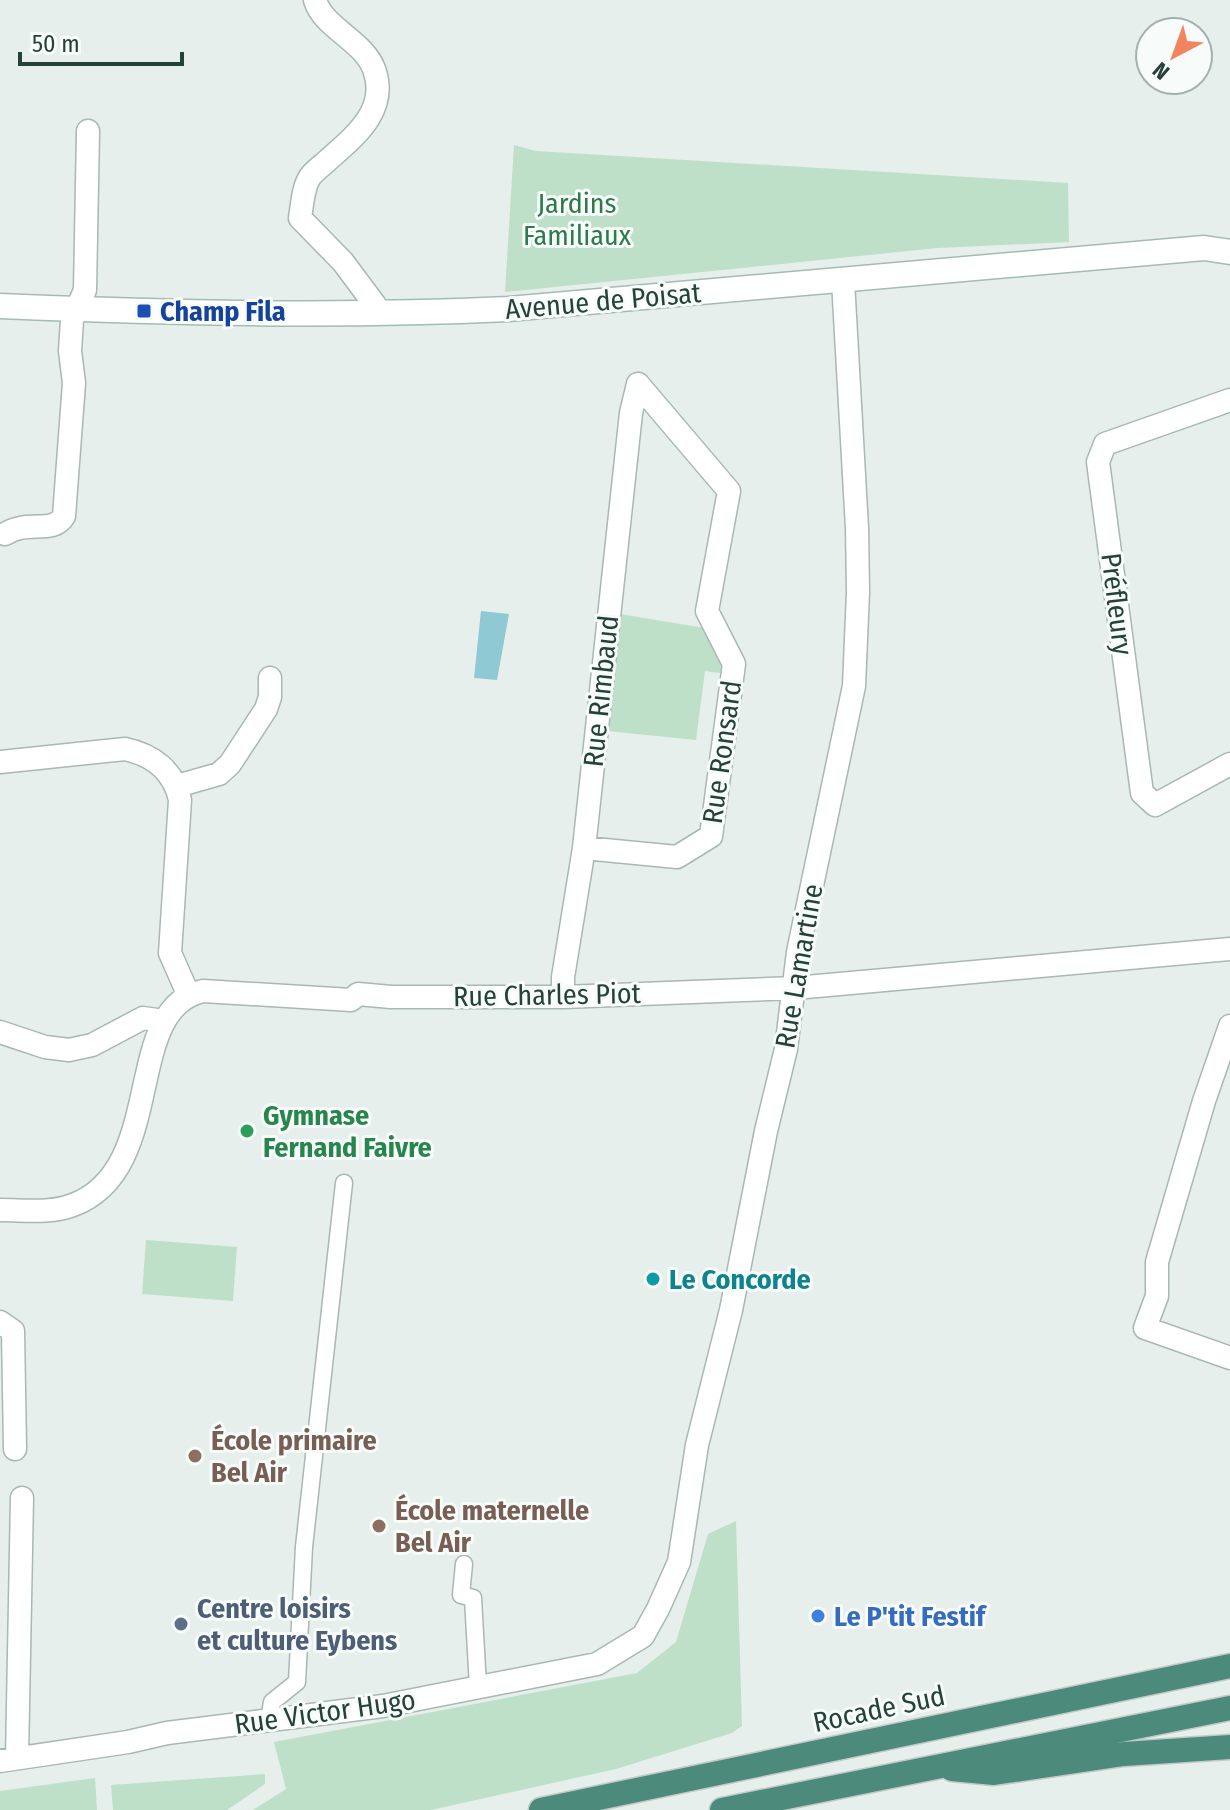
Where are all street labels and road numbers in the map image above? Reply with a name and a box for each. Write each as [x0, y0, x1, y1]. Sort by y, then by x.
street label: Avenue de Poisat [504, 276, 703, 326]
street label: Préfleury [1094, 551, 1140, 658]
street label: Rue Rimbaud [577, 614, 625, 768]
street label: Rue Ronsard [696, 678, 748, 826]
street label: Rue Lamartine [768, 881, 830, 1051]
street label: Rue Charles Piot [453, 977, 642, 1013]
street label: Rocade Sud [810, 1679, 948, 1739]
street label: Rue Victor Hugo [232, 1683, 418, 1741]

